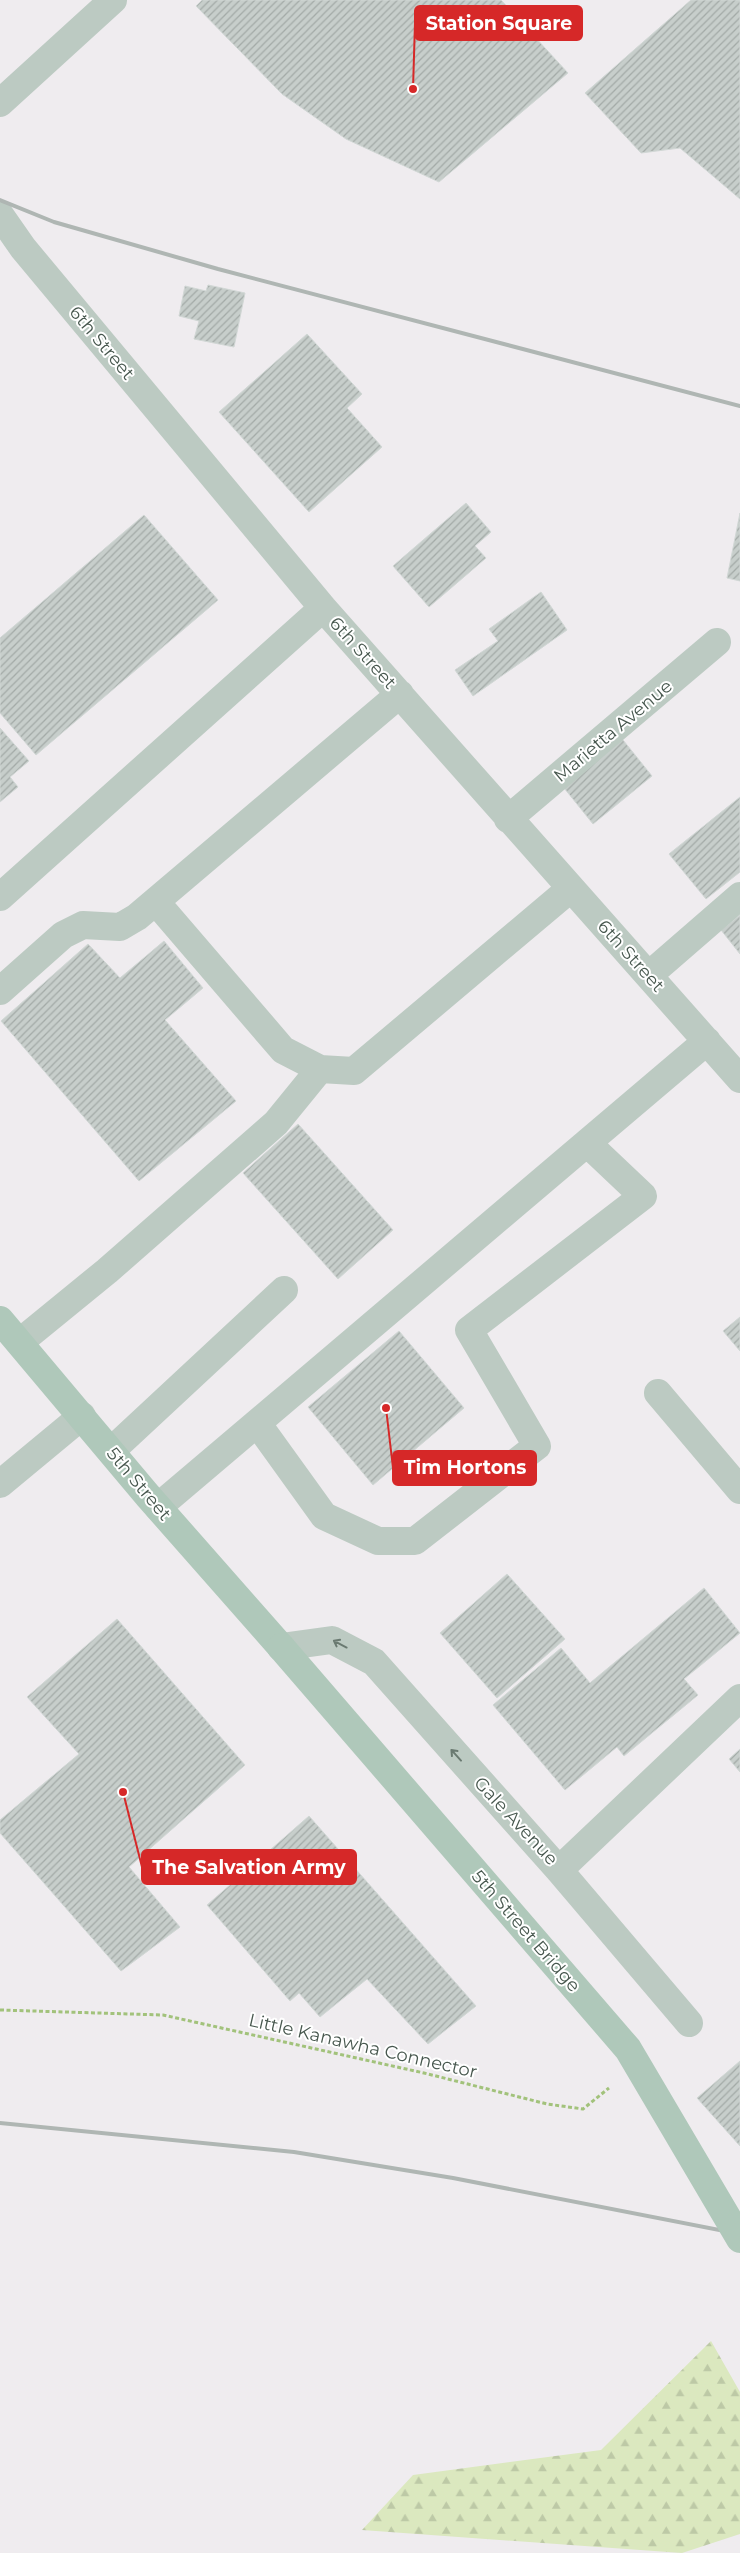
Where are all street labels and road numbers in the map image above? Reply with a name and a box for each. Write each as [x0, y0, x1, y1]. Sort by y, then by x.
street label: 6th Street [65, 302, 139, 384]
street label: 6th Street [325, 612, 401, 694]
street label: Marietta Avenue [549, 675, 677, 787]
street label: 6th Street [593, 915, 669, 997]
street label: 5th Street [102, 1443, 176, 1525]
street label: Gale Avenue [469, 1772, 563, 1870]
street label: 5th Street Bridge [467, 1866, 585, 1997]
street label: Little Kanawha Connector [247, 2009, 479, 2083]

